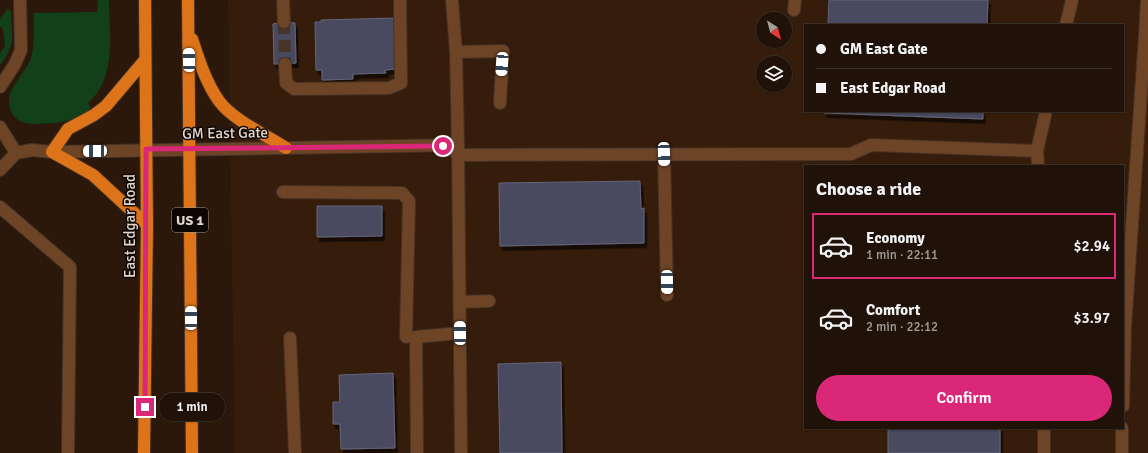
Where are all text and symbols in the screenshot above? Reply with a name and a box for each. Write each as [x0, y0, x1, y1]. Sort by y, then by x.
north arrow [756, 12, 792, 48]
map controls [756, 12, 792, 92]
text: GM East Gate [840, 40, 928, 58]
car [183, 48, 195, 72]
car [495, 52, 509, 76]
button: layers [756, 56, 792, 92]
text: East Edgar Road [840, 79, 946, 97]
street label: GM East Gate [182, 123, 268, 143]
route start [434, 137, 452, 155]
car [658, 142, 670, 166]
car [83, 145, 107, 157]
street label: East Edgar Road [121, 174, 139, 278]
text: Choose a ride [816, 178, 921, 200]
road number: US 1 [172, 208, 208, 232]
icon: car [818, 228, 854, 264]
text: Economy [866, 229, 925, 247]
text: $2.94 [1073, 237, 1110, 255]
text: 1 min · 22:11 [866, 247, 938, 263]
car [661, 270, 673, 294]
icon: car [818, 300, 854, 336]
text: Comfort [866, 301, 920, 319]
car [185, 306, 197, 330]
text: $3.97 [1073, 309, 1110, 327]
text: 2 min · 22:12 [866, 319, 938, 335]
car [454, 321, 466, 345]
button: Confirm [816, 375, 1112, 421]
callout: 1 min [159, 393, 225, 421]
route end [136, 398, 154, 416]
text: 1 min [176, 399, 208, 415]

